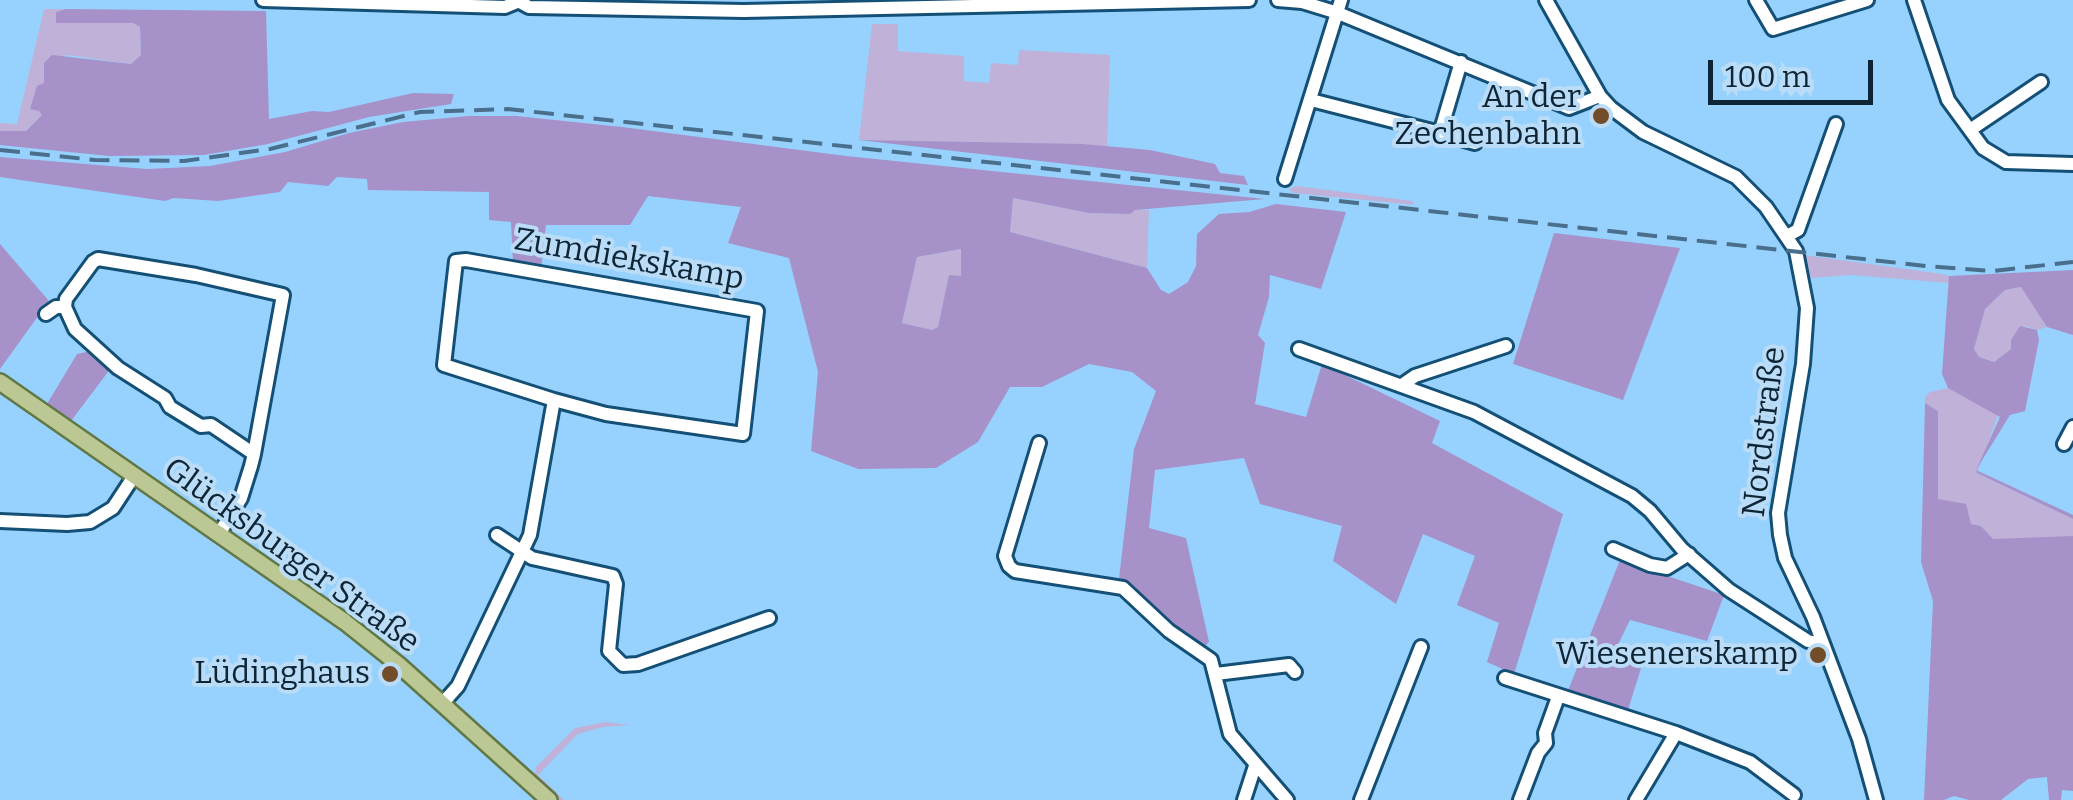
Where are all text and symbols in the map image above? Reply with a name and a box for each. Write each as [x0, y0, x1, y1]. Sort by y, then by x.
scale bar [1713, 40, 1878, 102]
text: 100 m [1725, 59, 1810, 95]
place label: An der Zechenbahn [1394, 79, 1581, 154]
marker: An der Zechenbahn [1590, 105, 1612, 127]
street label: Zumdiekskamp [511, 221, 747, 299]
street label: Nordstraße [1736, 345, 1794, 519]
street label: Glücksburger Straße [156, 450, 426, 662]
place label: Wiesenerskamp [1556, 636, 1798, 674]
marker: Wiesenerskamp [1807, 644, 1829, 666]
place label: Lüdinghaus [194, 655, 370, 693]
marker: Lüdinghaus [379, 663, 401, 685]

